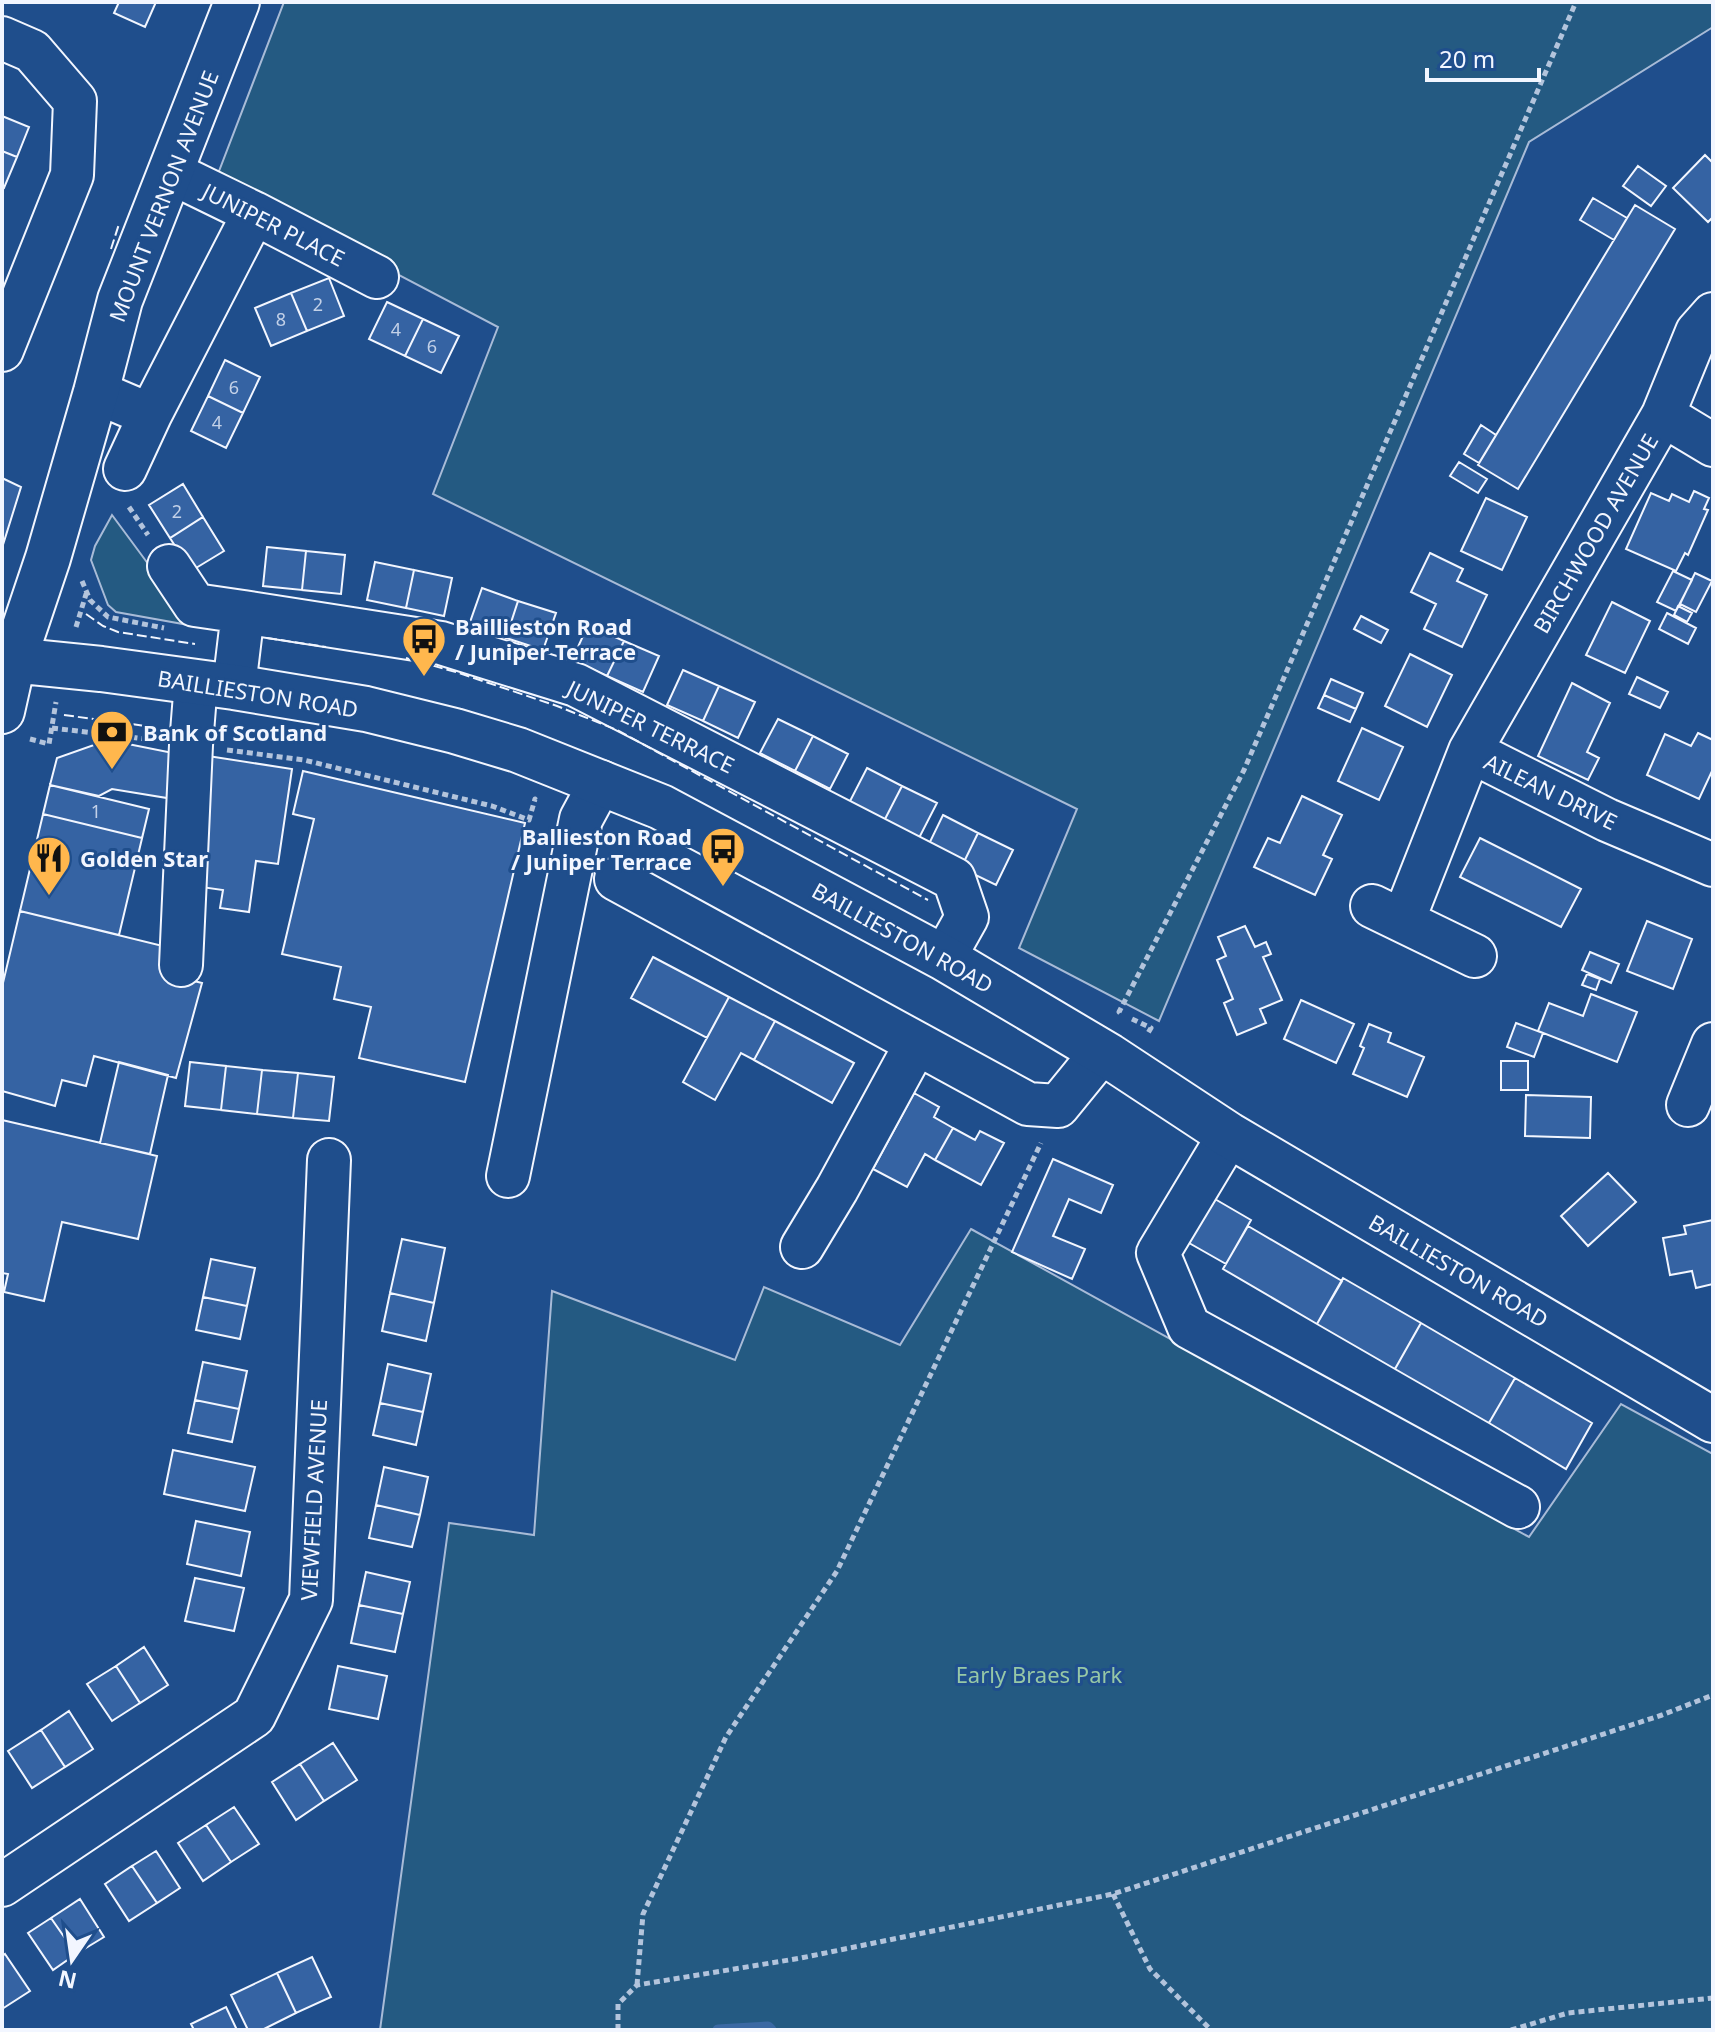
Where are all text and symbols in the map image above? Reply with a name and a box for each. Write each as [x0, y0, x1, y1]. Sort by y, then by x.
scale bar [1427, 32, 1539, 82]
text: 20 m [1439, 42, 1495, 75]
street label: MOUNT VERNON AVENUE [101, 66, 225, 326]
street label: JUNIPER PLACE [196, 174, 350, 273]
house number: 2 [313, 292, 323, 316]
house number: 8 [276, 307, 286, 331]
house number: 4 [391, 317, 401, 341]
house number: 6 [427, 334, 437, 358]
house number: 6 [229, 375, 239, 399]
house number: 4 [212, 410, 222, 434]
street label: BIRCHWOOD AVENUE [1526, 428, 1664, 638]
house number: 2 [172, 499, 182, 523]
place label: Baillieston Road / Juniper Terrace [455, 611, 636, 666]
bus stop icon: Baillieston Road / Juniper Terrace [400, 615, 448, 678]
street label: BAILLIESTON ROAD [156, 662, 360, 724]
street label: JUNIPER TERRACE [560, 672, 740, 780]
bank icon: Bank of Scotland [88, 708, 136, 771]
place label: Bank of Scotland [143, 717, 327, 747]
street label: AILEAN DRIVE [1480, 746, 1622, 836]
house number: 1 [91, 799, 101, 823]
place label: Ballieston Road / Juniper Terrace [511, 821, 692, 876]
bus stop icon: Ballieston Road / Juniper Terrace [699, 825, 747, 888]
restaurant icon: Golden Star [25, 834, 73, 897]
place label: Golden Star [80, 843, 208, 873]
street label: BAILLIESTON ROAD [807, 875, 999, 999]
street label: BAILLIESTON ROAD [1364, 1206, 1554, 1334]
street label: VIEWFIELD AVENUE [293, 1399, 333, 1601]
park label: Early Braes Park [956, 1659, 1123, 1689]
north arrow [32, 1920, 112, 2000]
text: N [55, 1964, 79, 1997]

